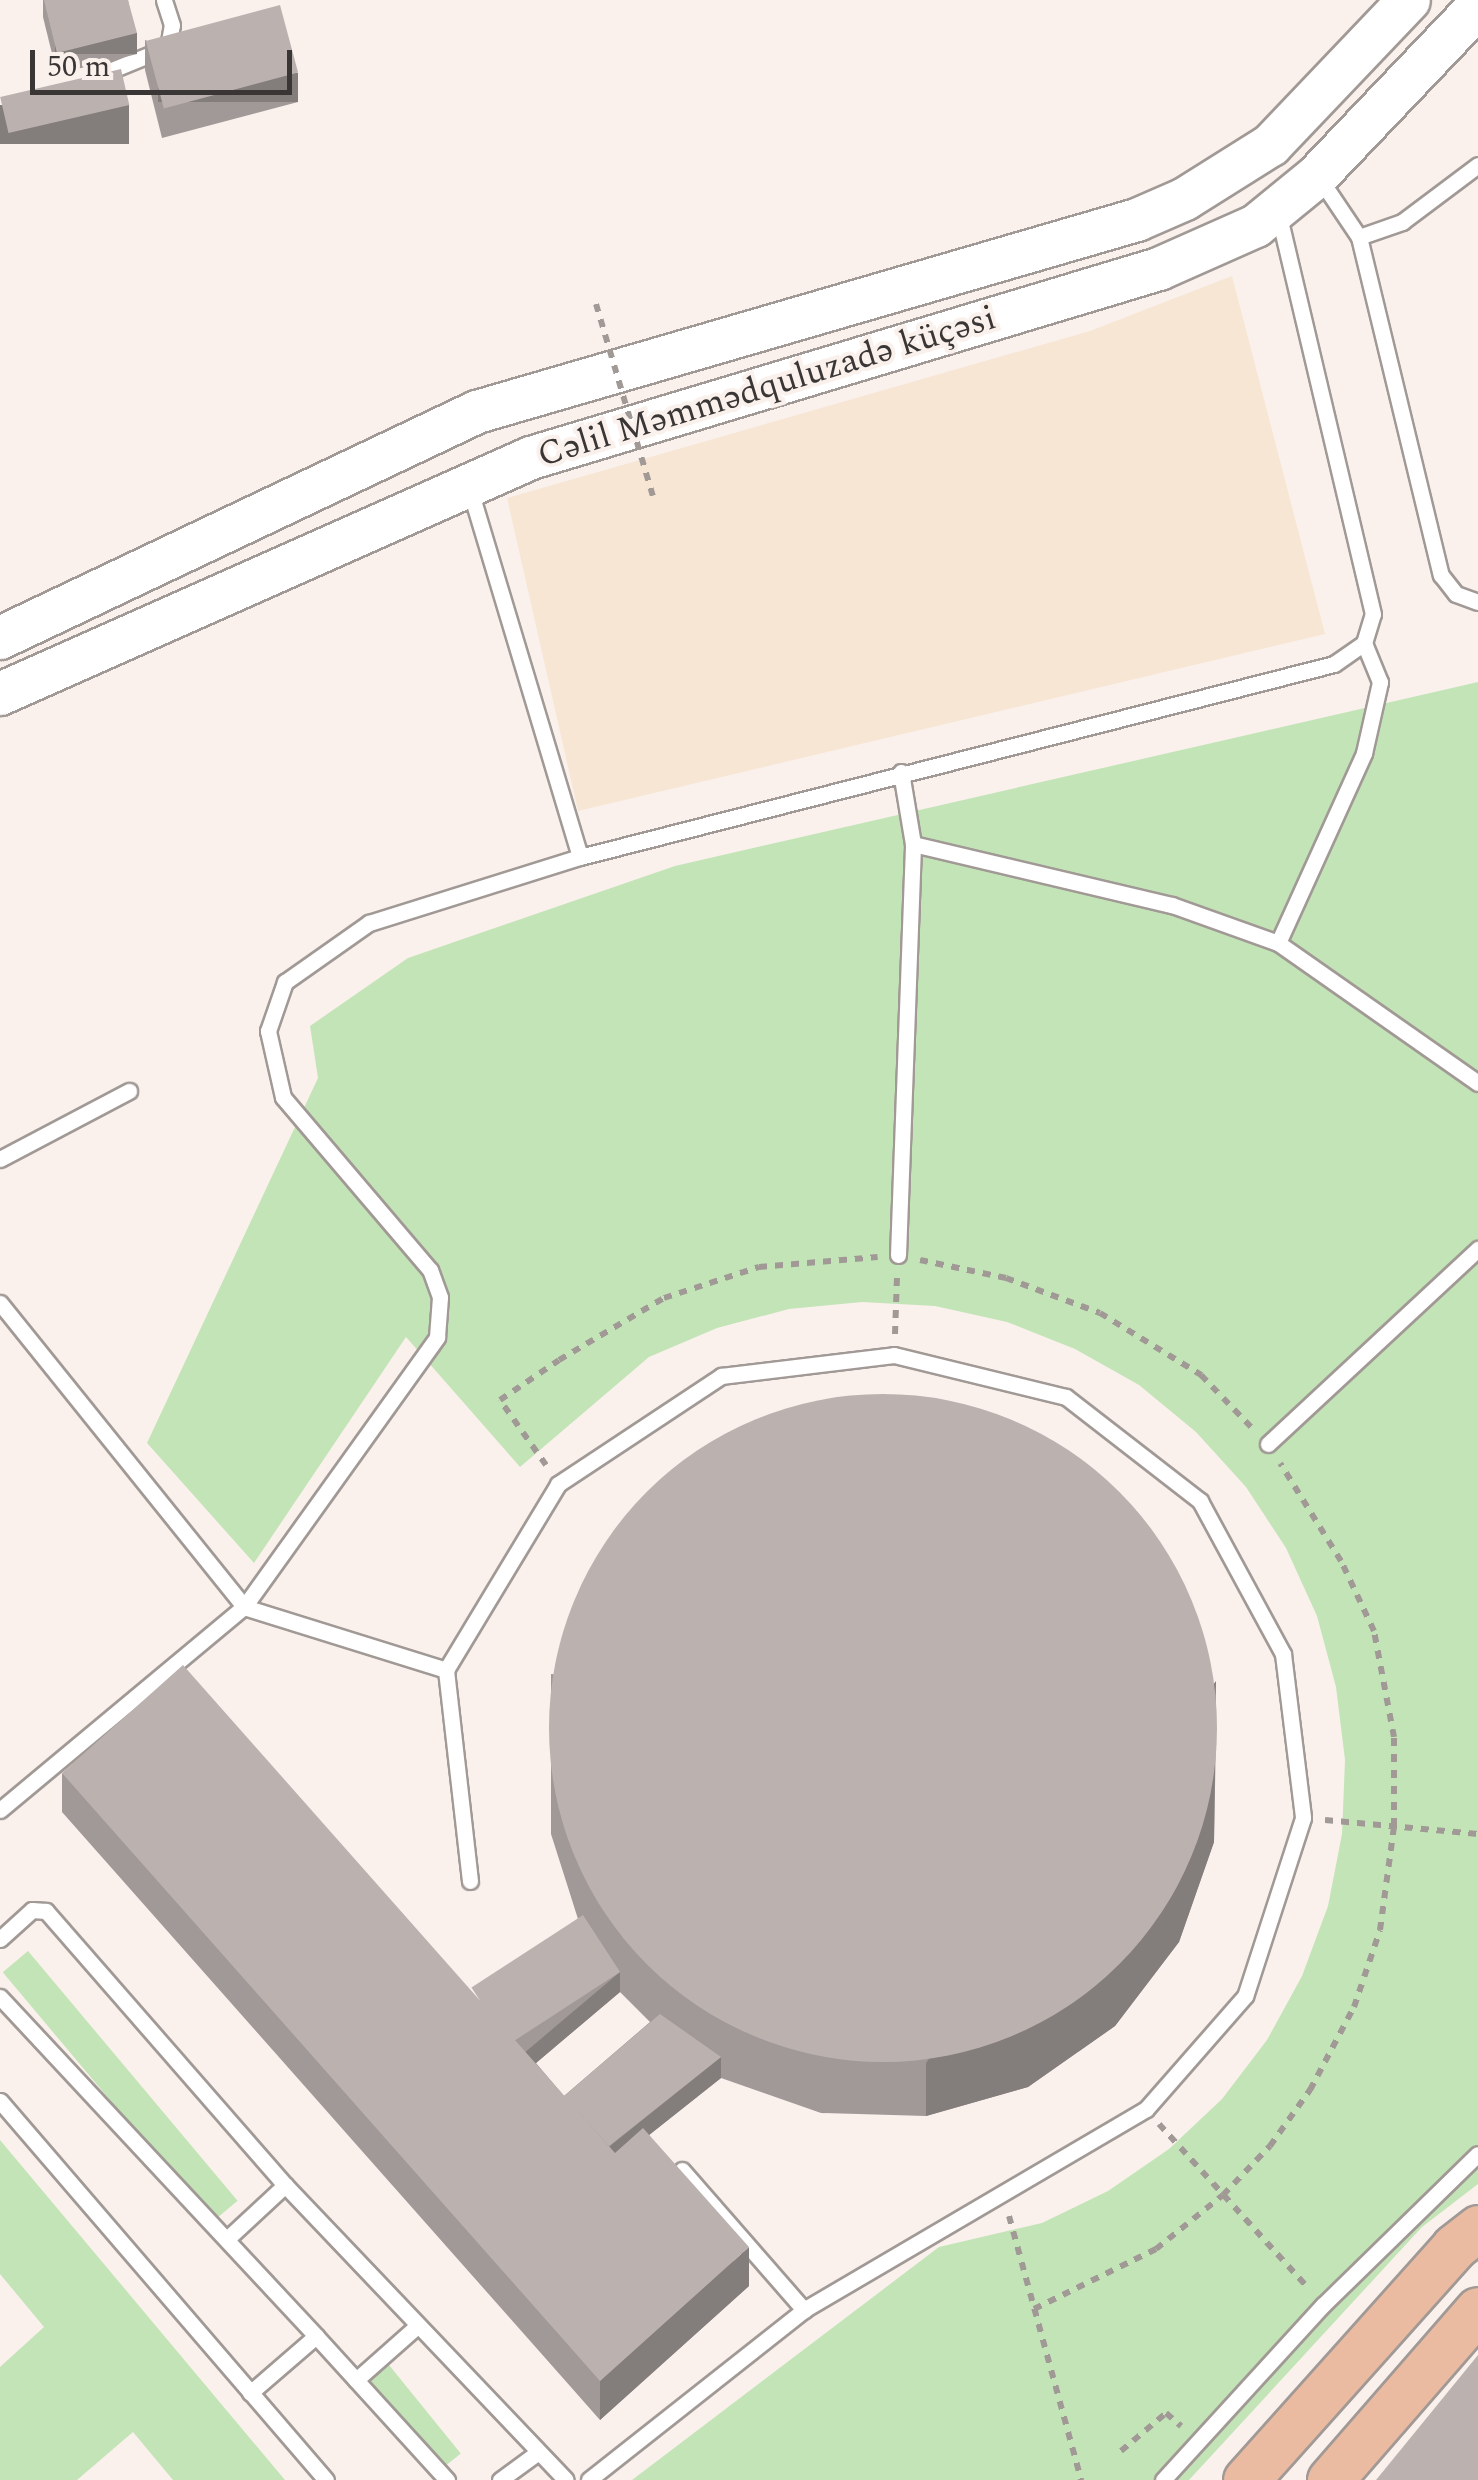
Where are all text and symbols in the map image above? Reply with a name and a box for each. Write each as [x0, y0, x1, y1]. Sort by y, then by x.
scale bar [35, 30, 298, 92]
text: 50 m [47, 44, 110, 90]
street label: Cəlil Məmmədquluzadə küçəsi [533, 297, 1001, 477]

